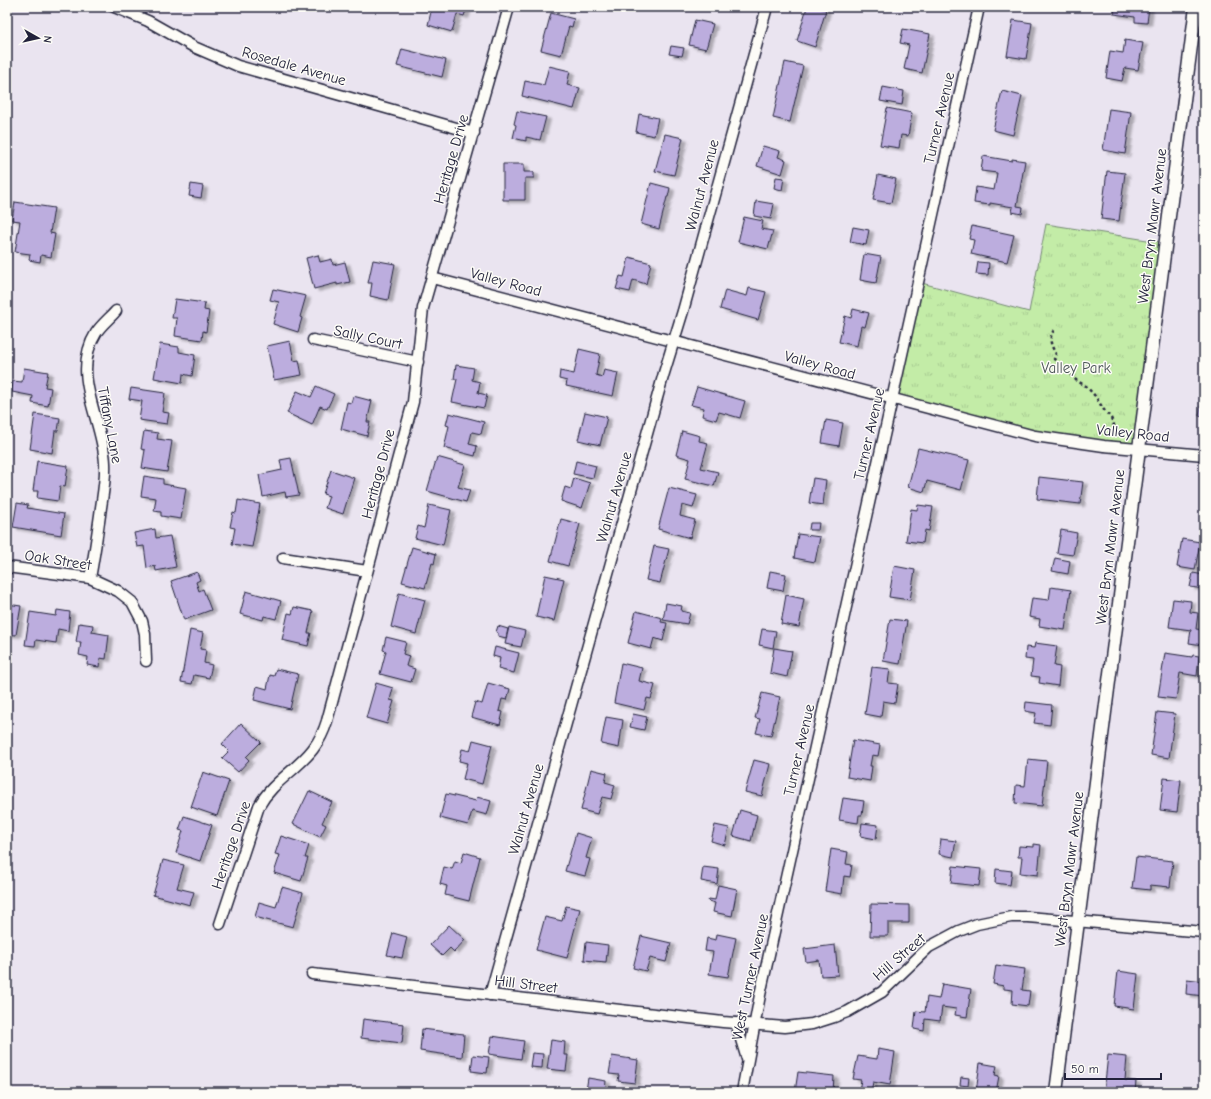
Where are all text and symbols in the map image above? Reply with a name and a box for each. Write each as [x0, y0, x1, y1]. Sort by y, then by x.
north arrow [18, 18, 58, 58]
text: N [40, 35, 54, 44]
street label: Rosedale Avenue [240, 43, 349, 90]
street label: Turner Avenue [920, 70, 958, 166]
street label: Heritage Drive [430, 112, 472, 206]
street label: Walnut Avenue [681, 137, 723, 233]
street label: West Bryn Mawr Avenue [1134, 147, 1171, 305]
street label: Valley Road [468, 264, 544, 300]
street label: Sally Court [332, 321, 404, 353]
street label: Valley Road [782, 347, 858, 383]
park label: Valley Park [1041, 359, 1111, 377]
street label: Tiffany Lane [94, 385, 126, 465]
street label: Turner Avenue [850, 386, 888, 482]
street label: Valley Road [1096, 420, 1170, 446]
street label: Heritage Drive [357, 427, 399, 521]
street label: Walnut Avenue [592, 449, 636, 545]
street label: West Bryn Mawr Avenue [1092, 468, 1129, 626]
street label: Oak Street [23, 546, 93, 574]
street label: Turner Avenue [780, 702, 818, 798]
street label: Walnut Avenue [504, 761, 548, 857]
street label: West Bryn Mawr Avenue [1051, 790, 1088, 948]
street label: Heritage Drive [208, 798, 255, 891]
street label: West Turner Avenue [728, 912, 772, 1042]
street label: Hill Street [869, 929, 929, 985]
street label: Hill Street [493, 971, 559, 997]
scale bar [1065, 1055, 1161, 1081]
text: 50 m [1071, 1062, 1099, 1076]

